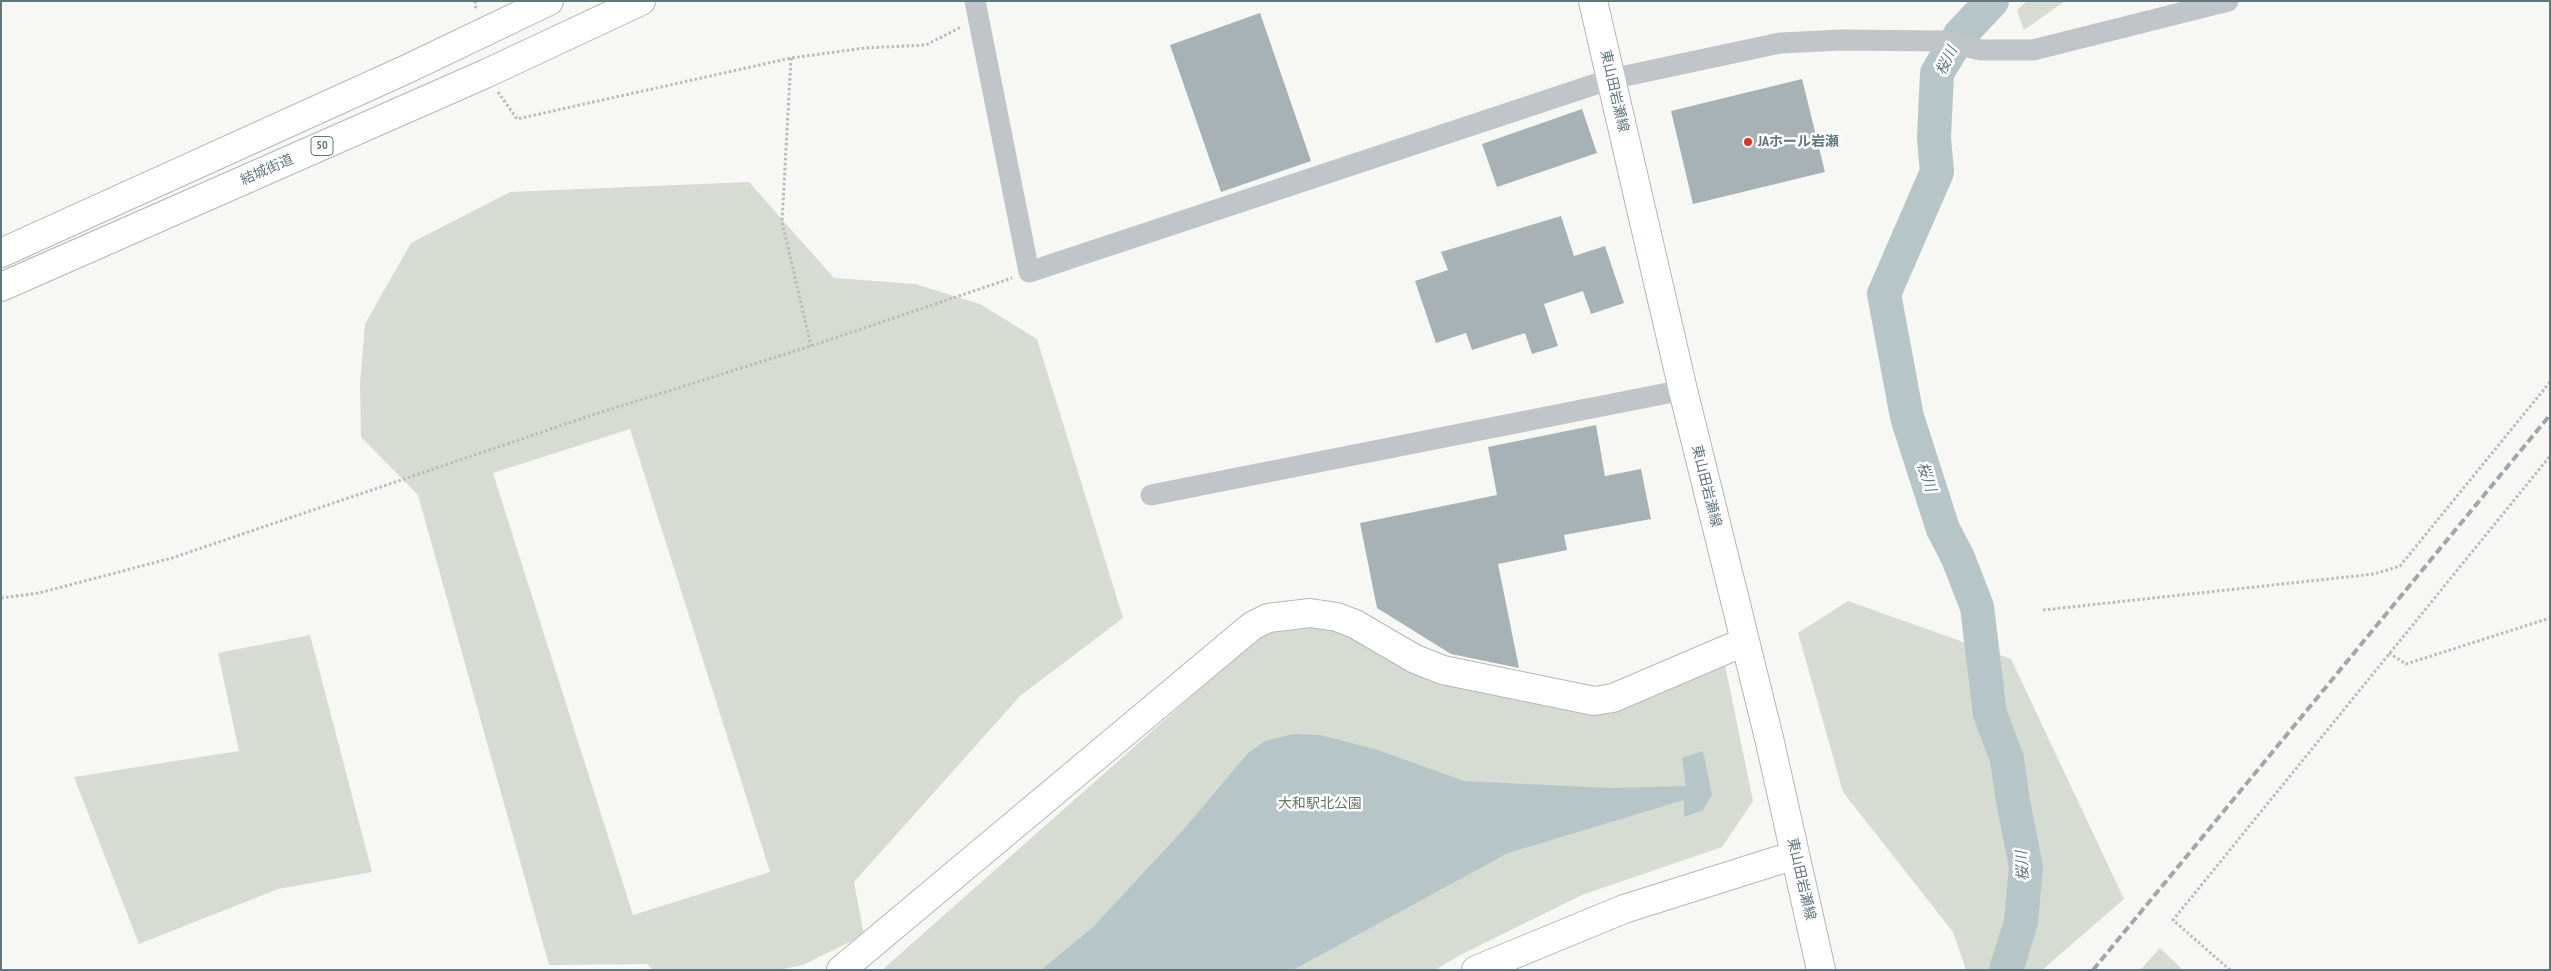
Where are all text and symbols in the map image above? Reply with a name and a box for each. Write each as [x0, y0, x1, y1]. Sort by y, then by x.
water label: 桜川 [1932, 44, 1962, 78]
street label: 東山田岩瀬線 [1596, 48, 1632, 134]
place label: JAホール岩瀬 [1758, 134, 1839, 150]
road number: 50 [311, 136, 333, 156]
marker: JAホール岩瀬 [1742, 136, 1754, 148]
street label: 結城街道 [238, 151, 296, 189]
street label: 東山田岩瀬線 [1688, 443, 1724, 529]
water label: 桜川 [1913, 460, 1939, 494]
park label: 大和駅北公園 [1278, 796, 1362, 812]
street label: 東山田岩瀬線 [1783, 836, 1819, 922]
water label: 桜川 [2013, 851, 2033, 881]

